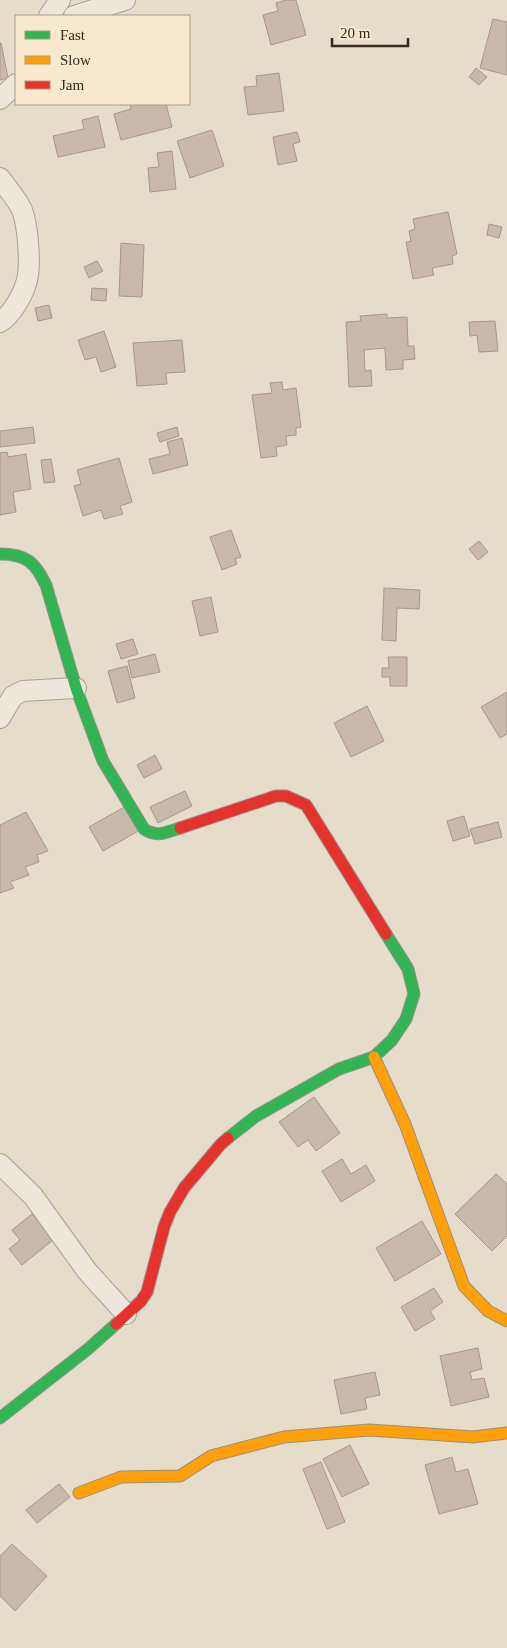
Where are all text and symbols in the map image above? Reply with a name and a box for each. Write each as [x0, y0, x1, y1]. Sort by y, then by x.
legend [15, 15, 190, 105]
scale bar [332, 15, 408, 47]
text: 20 m [340, 25, 371, 41]
text: Fast [60, 27, 86, 43]
text: Slow [60, 52, 91, 68]
text: Jam [60, 77, 84, 93]

